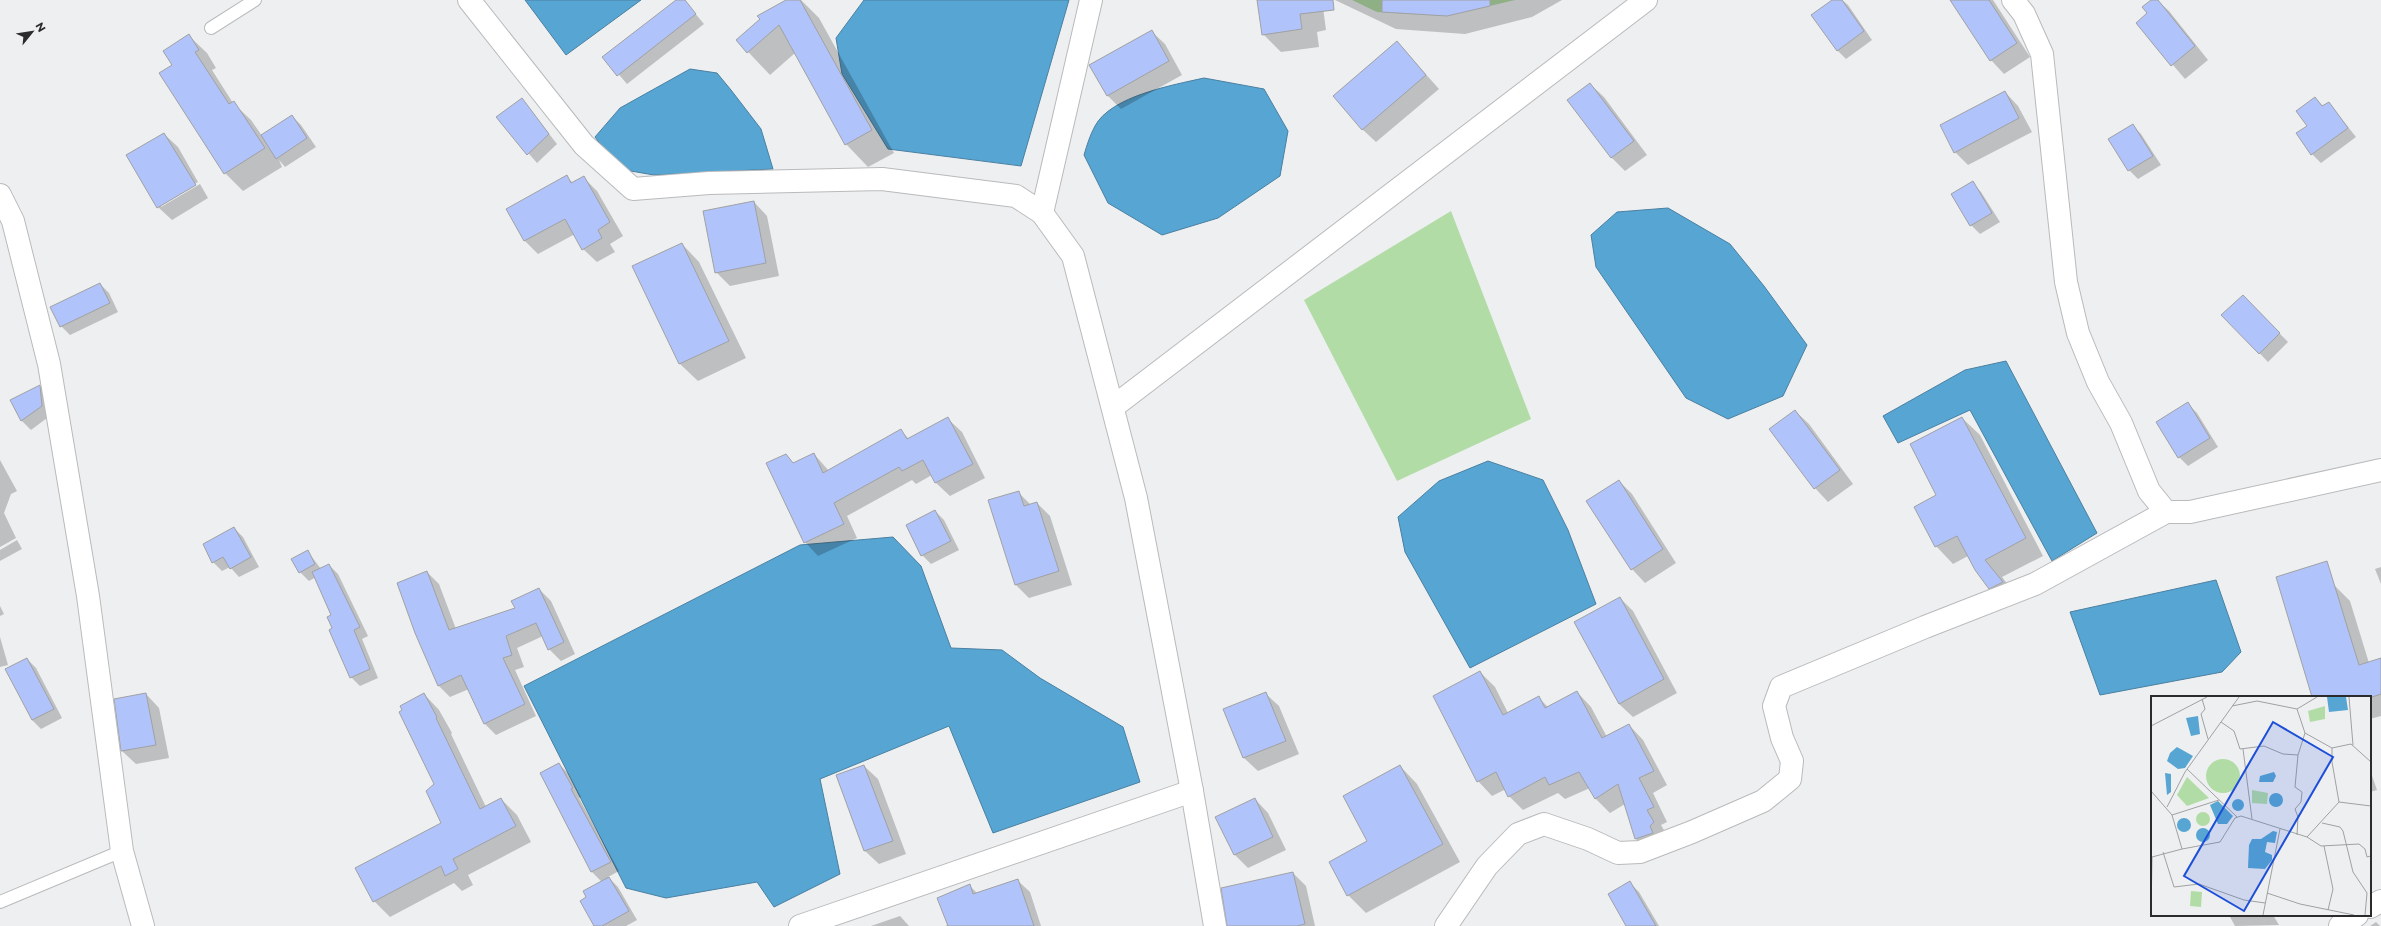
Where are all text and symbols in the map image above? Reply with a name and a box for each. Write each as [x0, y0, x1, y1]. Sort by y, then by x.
north arrow [12, 12, 52, 52]
text: N [32, 20, 49, 34]
inset map [2151, 696, 2371, 916]

